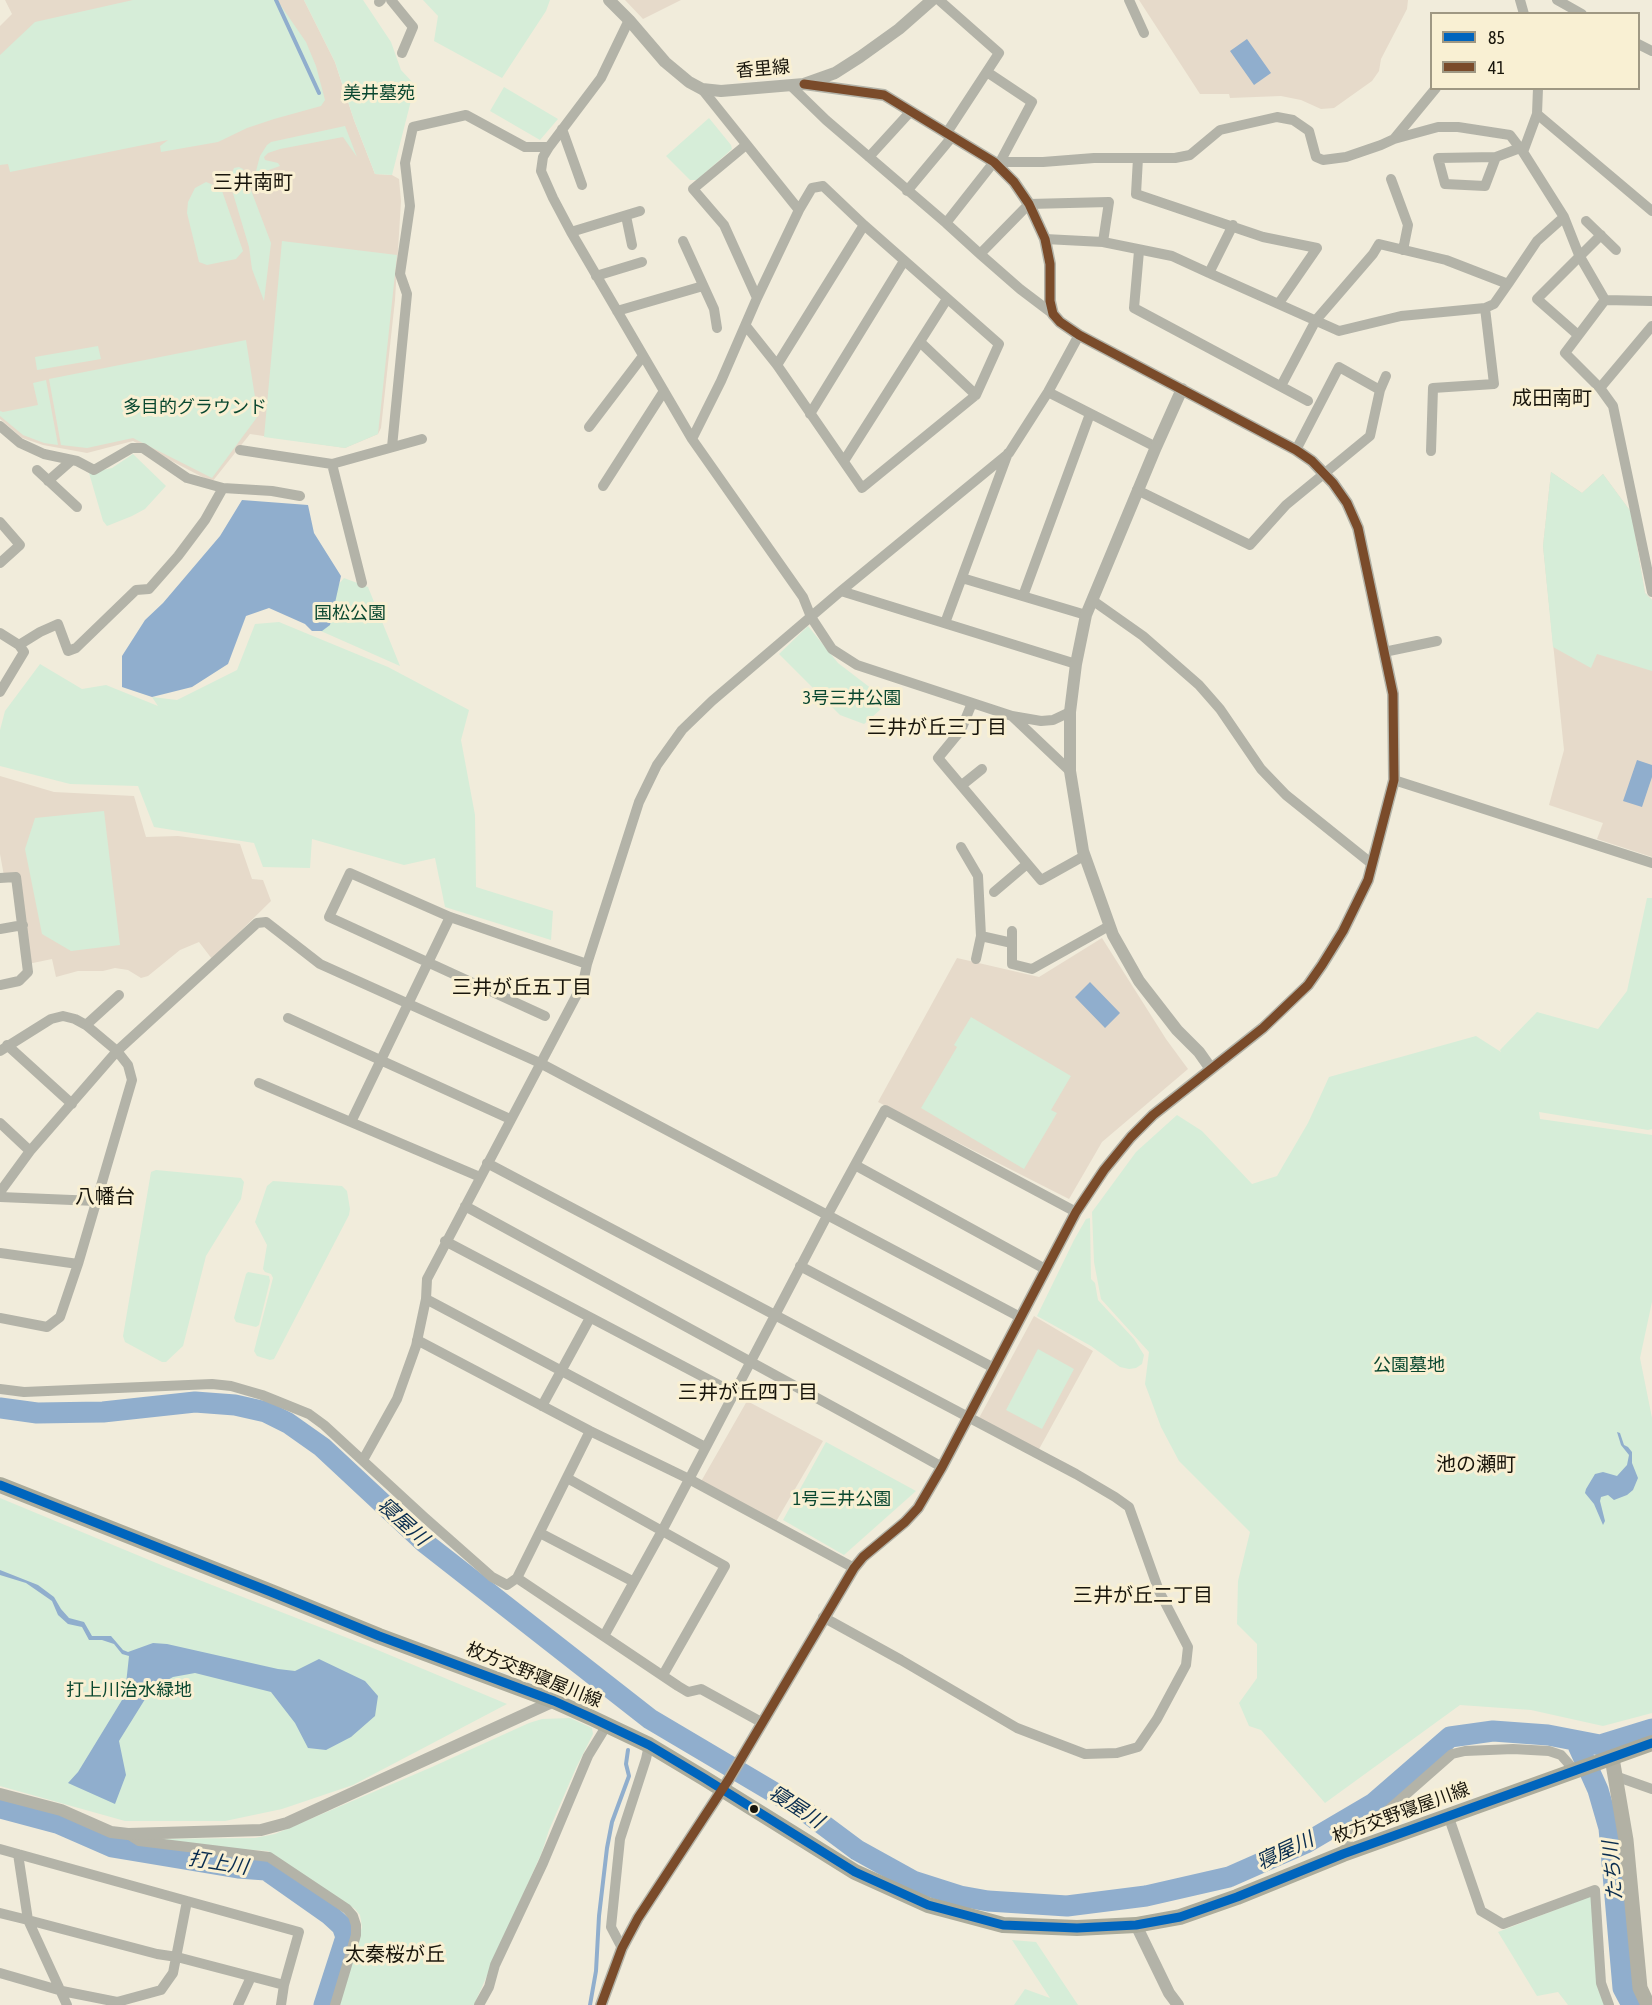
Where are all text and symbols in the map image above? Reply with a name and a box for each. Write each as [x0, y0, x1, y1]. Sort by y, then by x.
legend [1430, 12, 1640, 90]
text: 85 [1488, 27, 1505, 48]
street label: 香里線 [735, 56, 791, 82]
text: 41 [1488, 57, 1505, 78]
park label: 美井墓苑 [343, 82, 415, 104]
district label: 三井南町 [213, 171, 293, 195]
district label: 成田南町 [1512, 387, 1592, 411]
park label: 多目的グラウンド [123, 396, 267, 418]
park label: 国松公園 [314, 602, 386, 624]
park label: 3号三井公園 [803, 687, 901, 709]
district label: 三井が丘三丁目 [867, 716, 1007, 740]
district label: 三井が丘五丁目 [452, 976, 592, 1000]
district label: 八幡台 [75, 1185, 135, 1209]
park label: 公園墓地 [1373, 1354, 1445, 1376]
district label: 三井が丘四丁目 [678, 1381, 818, 1405]
district label: 池の瀬町 [1436, 1453, 1516, 1477]
park label: 1号三井公園 [793, 1488, 891, 1510]
water label: 寝屋川 [373, 1493, 433, 1551]
district label: 三井が丘二丁目 [1073, 1584, 1213, 1608]
street label: 枚方交野寝屋川線 [463, 1638, 605, 1712]
park label: 打上川治水緑地 [66, 1679, 192, 1701]
street label: 枚方交野寝屋川線 [1330, 1778, 1472, 1848]
water label: 寝屋川 [764, 1781, 828, 1833]
unlabelled marker [748, 1803, 760, 1815]
water label: 寝屋川 [1253, 1827, 1317, 1875]
water label: たち川 [1598, 1840, 1628, 1902]
water label: 打上川 [186, 1846, 250, 1880]
district label: 太秦桜が丘 [345, 1943, 445, 1967]

